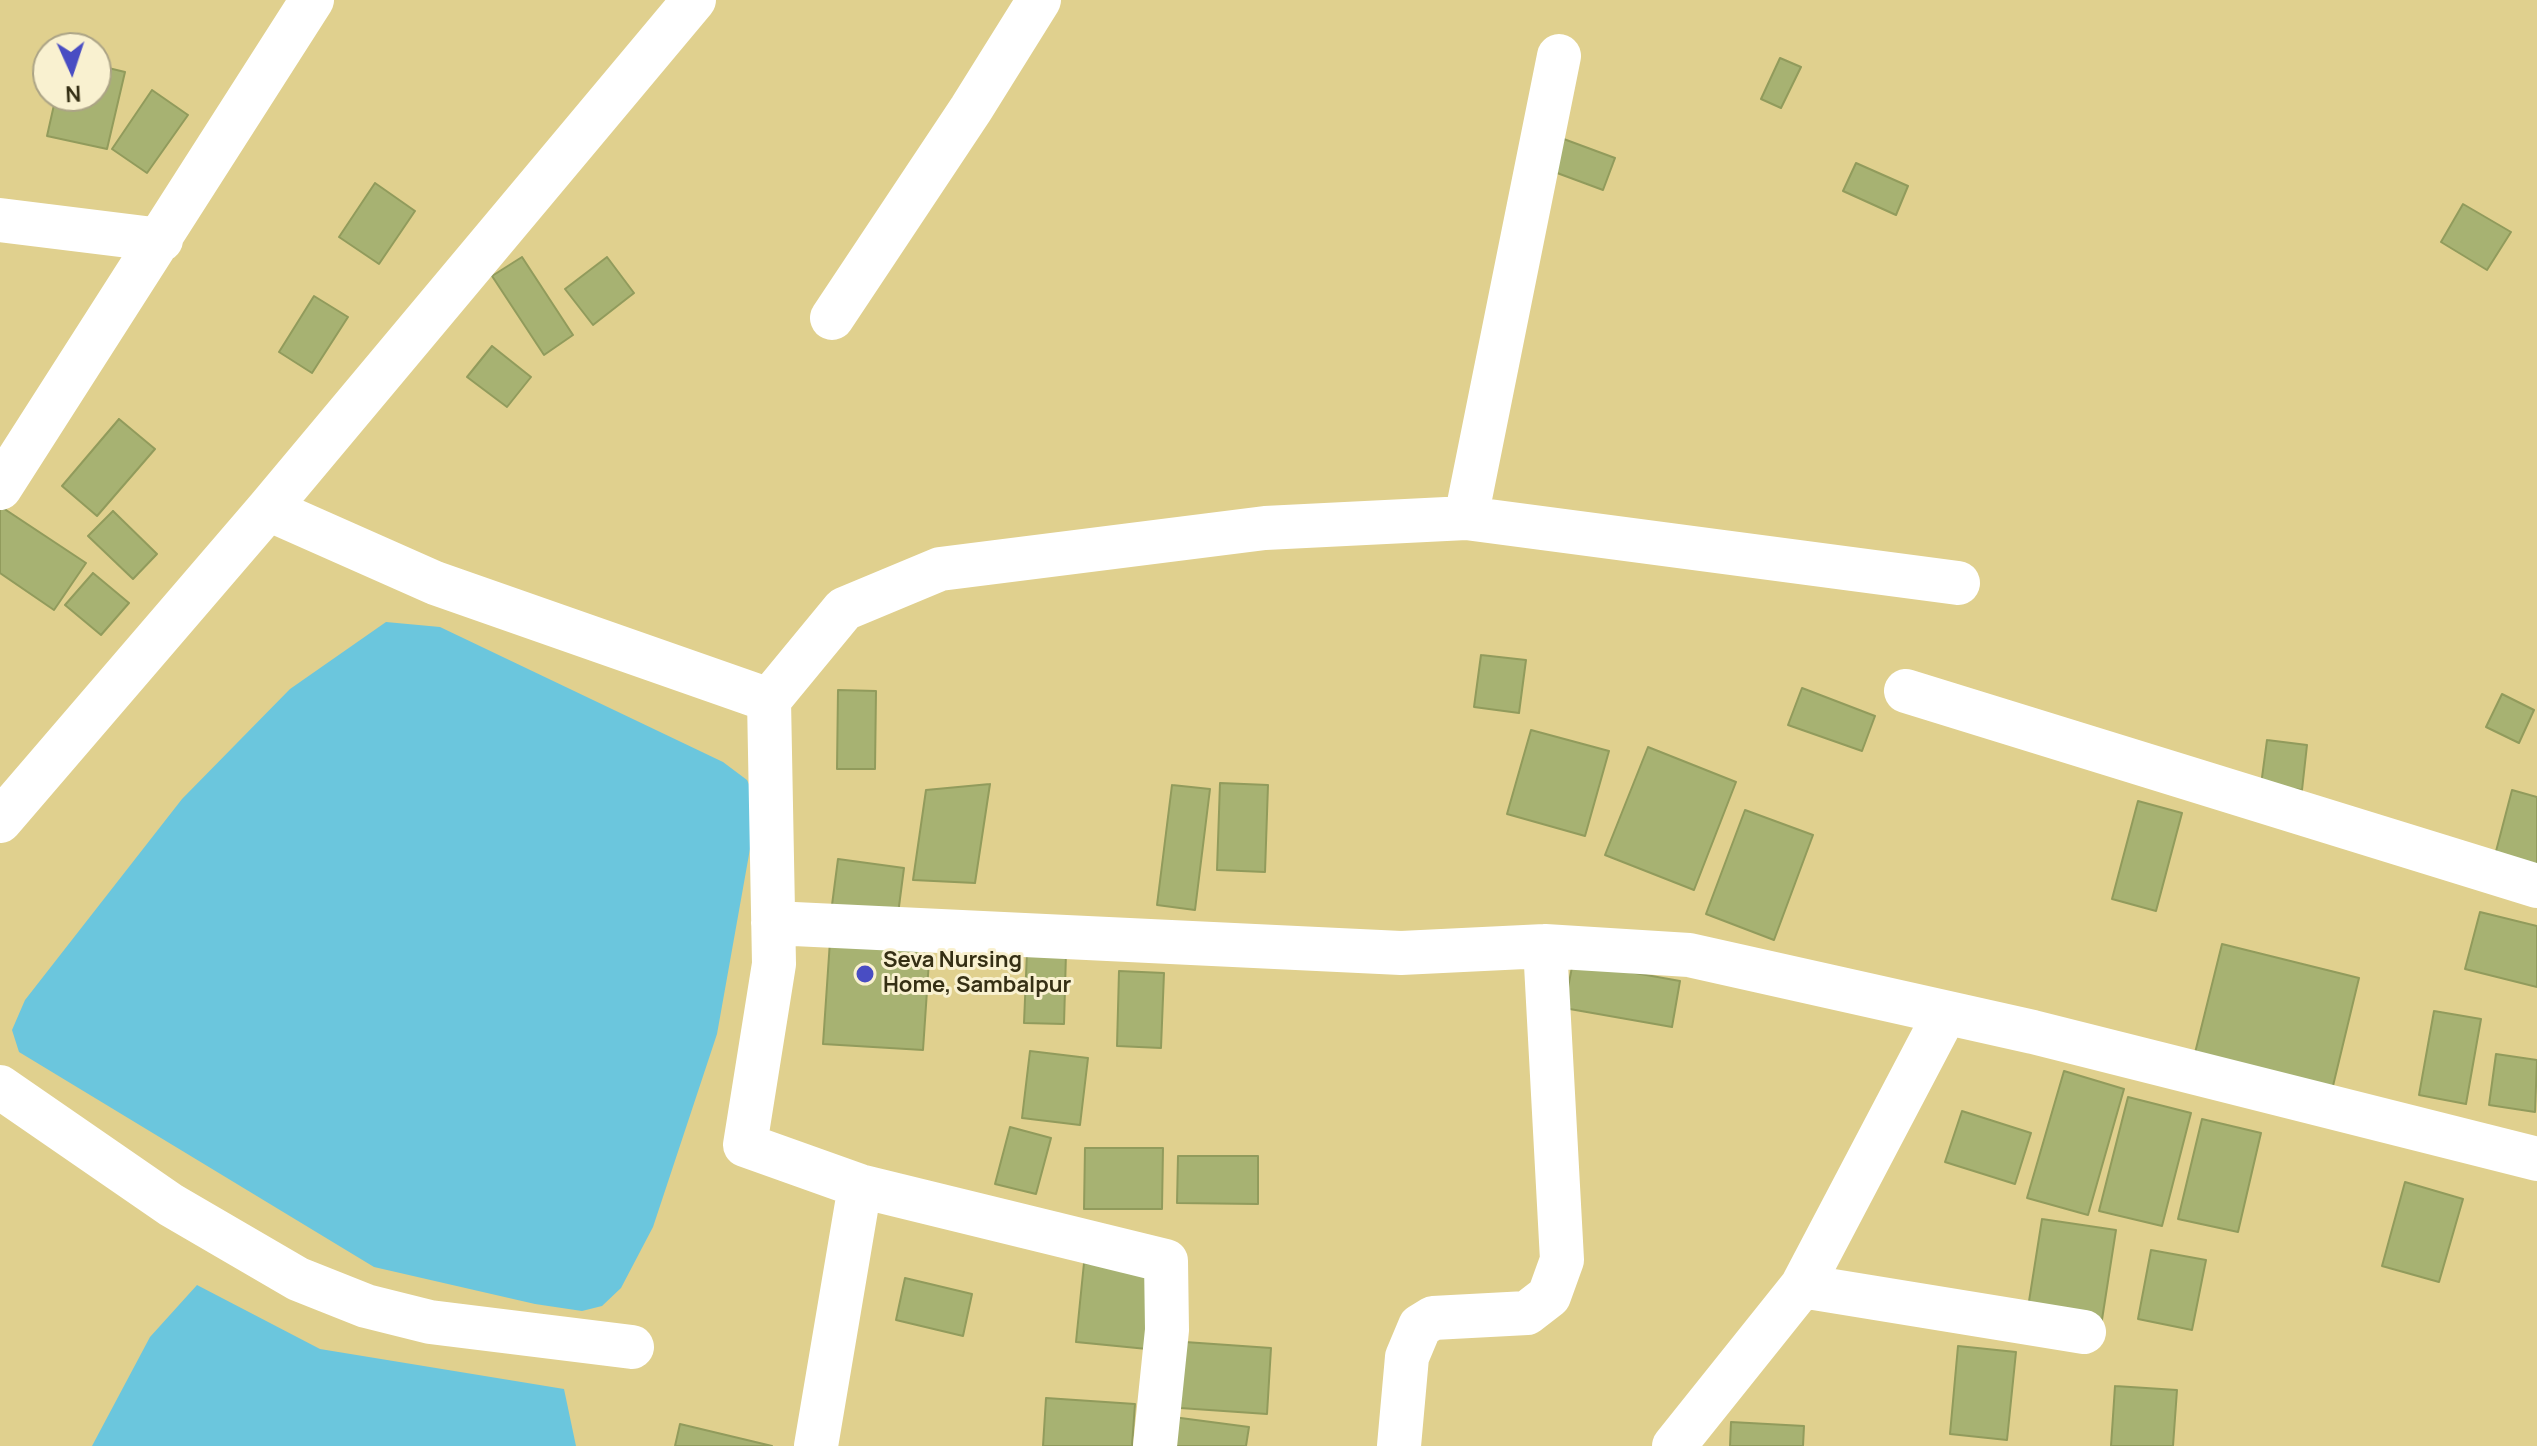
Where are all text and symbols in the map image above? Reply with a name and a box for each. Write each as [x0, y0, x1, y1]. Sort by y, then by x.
north arrow [32, 32, 112, 112]
text: N [64, 79, 82, 109]
place label: Seva Nursing Home, Sambalpur [883, 948, 1071, 1000]
marker: Seva Nursing Home, Sambalpur [854, 963, 876, 985]

